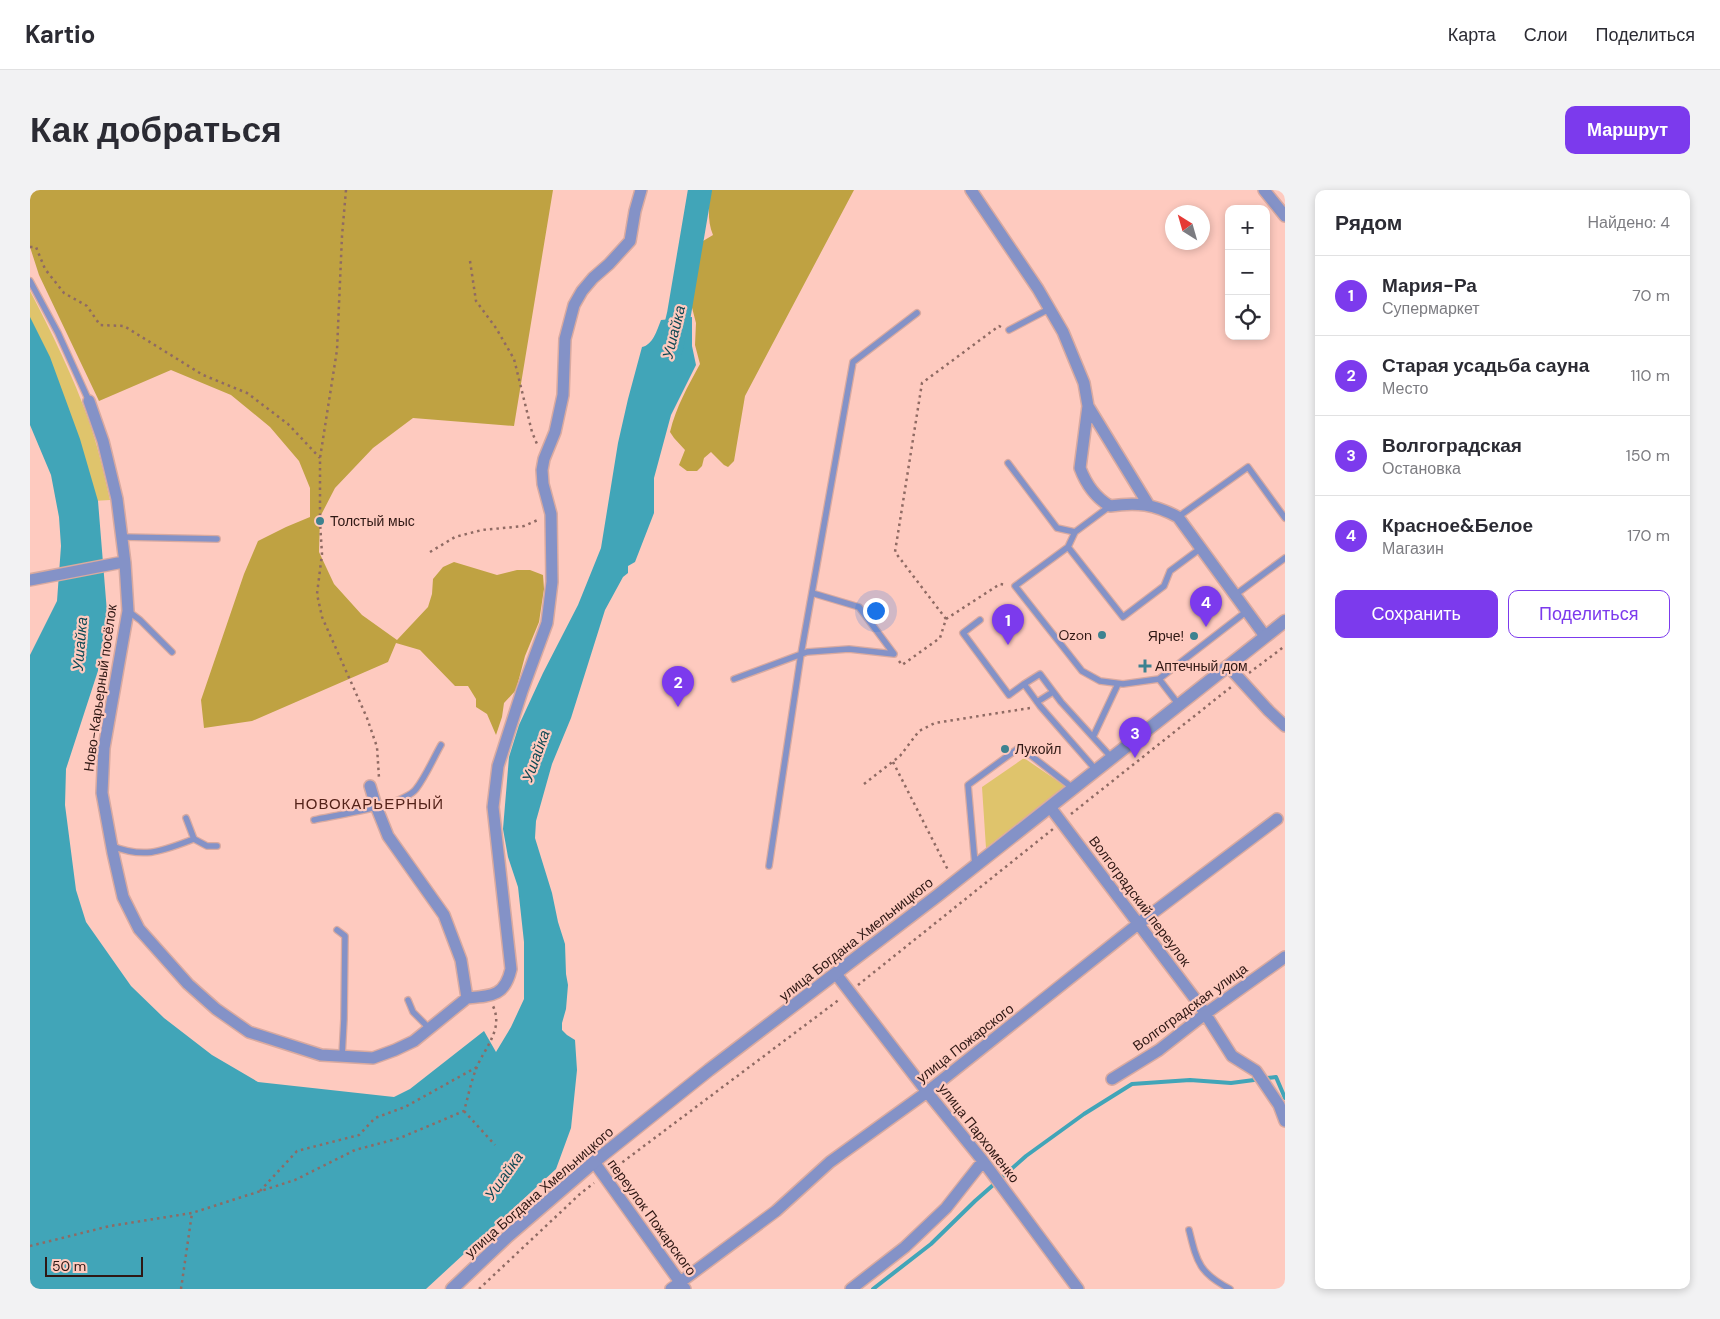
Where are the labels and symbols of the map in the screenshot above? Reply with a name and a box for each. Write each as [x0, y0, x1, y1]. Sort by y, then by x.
north arrow [1165, 205, 1210, 250]
water label: Ушайка [658, 303, 690, 362]
place label: Толстый мыс [330, 512, 415, 530]
marker: Толстый мыс [314, 515, 326, 527]
pin: 4 [1190, 586, 1222, 627]
your location [863, 598, 889, 624]
street label: Ново-Карьерный посёлок [79, 602, 121, 773]
pin: 1 [992, 604, 1024, 645]
water label: Ушайка [68, 616, 92, 673]
place label: Ozon [1058, 626, 1092, 644]
place label: Ярче! [1148, 627, 1184, 645]
marker: Ozon [1096, 629, 1108, 641]
marker: Ярче! [1188, 630, 1200, 642]
place label: Аптечный дом [1155, 657, 1248, 675]
marker: Аптечный дом [1139, 660, 1151, 672]
pin: 2 [662, 666, 694, 707]
pin: 3 [1119, 717, 1151, 758]
water label: Ушайка [517, 727, 555, 786]
place label: Лукойл [1015, 740, 1061, 758]
marker: Лукойл [999, 743, 1011, 755]
district label: НОВОКАРЬЕРНЫЙ [294, 794, 444, 814]
street label: Волгоградский переулок [1085, 832, 1195, 970]
street label: улица Богдана Хмельницкого [775, 873, 937, 1005]
street label: Волгоградская улица [1129, 959, 1251, 1055]
street label: улица Пожарского [913, 999, 1017, 1087]
street label: улица Пархоменко [934, 1080, 1024, 1187]
street label: улица Богдана Хмельницкого [461, 1122, 617, 1261]
water label: Ушайка [480, 1148, 528, 1205]
street label: переулок Пожарского [604, 1155, 700, 1279]
scale bar [45, 1254, 142, 1277]

